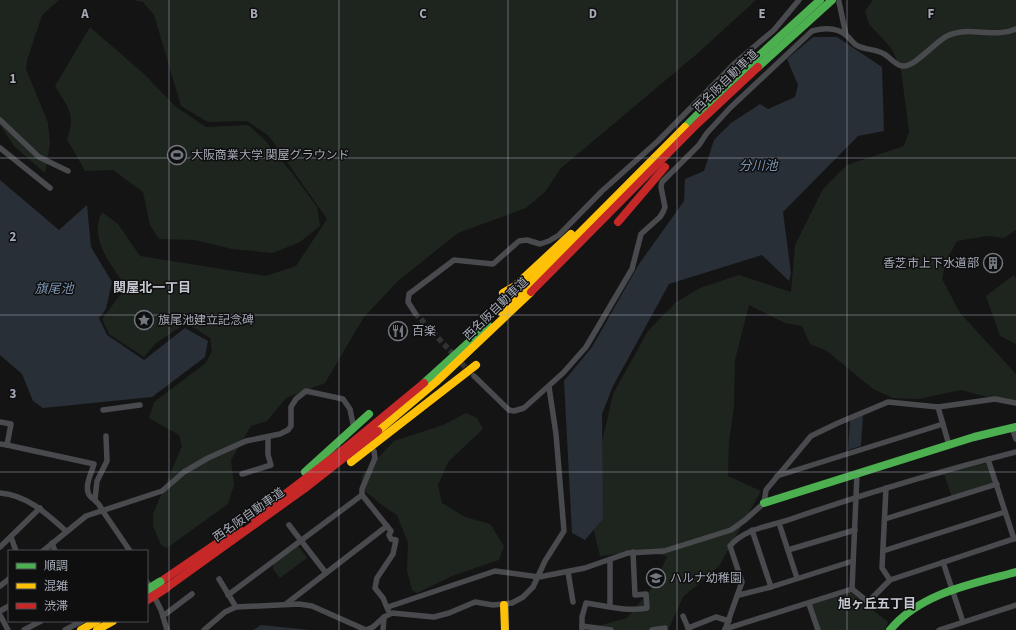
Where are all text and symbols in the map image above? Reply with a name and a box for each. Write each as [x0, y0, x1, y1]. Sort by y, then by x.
text: A [80, 5, 89, 23]
text: B [250, 5, 258, 23]
text: C [419, 5, 427, 23]
text: D [589, 5, 597, 23]
text: E [758, 5, 766, 23]
text: F [928, 5, 935, 23]
street label: 西名阪自動車道 [690, 46, 762, 116]
text: 1 [10, 70, 17, 88]
sports icon: 大阪商業大学 関屋グラウンド [166, 144, 188, 166]
place label: 大阪商業大学 関屋グラウンド [191, 147, 349, 164]
water label: 分川池 [738, 157, 779, 175]
text: 2 [10, 228, 17, 246]
building icon: 香芝市上下水道部 [982, 252, 1004, 274]
place label: 香芝市上下水道部 [883, 255, 979, 272]
street label: 西名阪自動車道 [460, 274, 532, 344]
district label: 関屋北一丁目 [113, 279, 191, 297]
water label: 旗尾池 [34, 280, 75, 298]
place icon: 旗尾池建立記念碑 [133, 309, 155, 331]
place label: 旗尾池建立記念碑 [158, 312, 254, 329]
restaurant icon: 百楽 [387, 320, 409, 342]
place label: 百楽 [412, 323, 436, 340]
text: 3 [10, 385, 17, 403]
street label: 西名阪自動車道 [210, 484, 288, 546]
legend [8, 550, 148, 622]
text: 順調 [44, 558, 68, 575]
school or university icon: ハルナ幼稚園 [645, 567, 667, 589]
place label: ハルナ幼稚園 [670, 570, 742, 587]
text: 混雑 [44, 578, 68, 595]
district label: 旭ヶ丘五丁目 [838, 595, 916, 613]
text: 渋滞 [44, 598, 68, 615]

